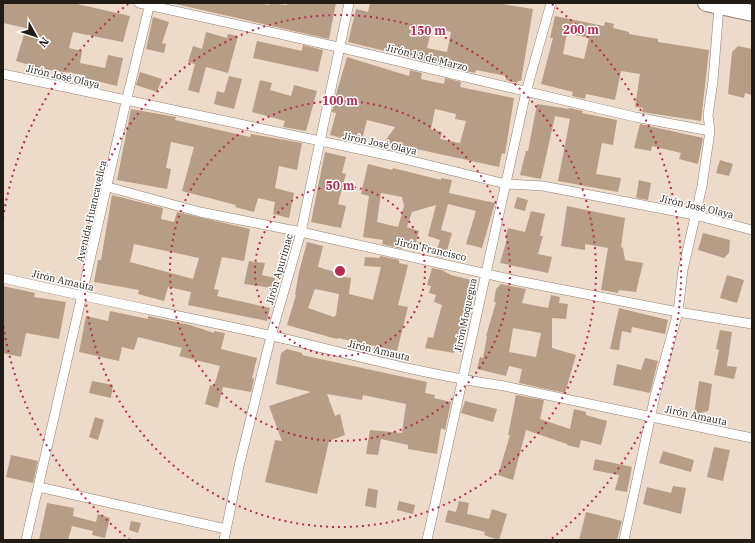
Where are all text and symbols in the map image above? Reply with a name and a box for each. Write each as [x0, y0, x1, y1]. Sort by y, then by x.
north arrow [16, 16, 56, 56]
text: 200 m [563, 22, 599, 37]
text: 150 m [410, 23, 446, 38]
text: N [35, 35, 52, 50]
street label: Jirón 13 de Marzo [385, 41, 469, 74]
street label: Jirón José Olaya [25, 62, 102, 91]
text: 100 m [322, 93, 358, 108]
street label: Jirón José Olaya [342, 129, 419, 158]
street label: Avenida Huancavelica [73, 158, 110, 263]
text: 50 m [326, 178, 355, 193]
street label: Jirón José Olaya [659, 192, 736, 221]
street label: Jirón Apurímac [263, 232, 296, 306]
street label: Jirón Francisco [394, 235, 468, 264]
centre of rings [333, 264, 347, 278]
street label: Jirón Amauta [30, 267, 96, 294]
street label: Jirón Moquegua [451, 276, 480, 353]
street label: Jirón Amauta [346, 337, 412, 364]
street label: Jirón Amauta [663, 403, 729, 429]

